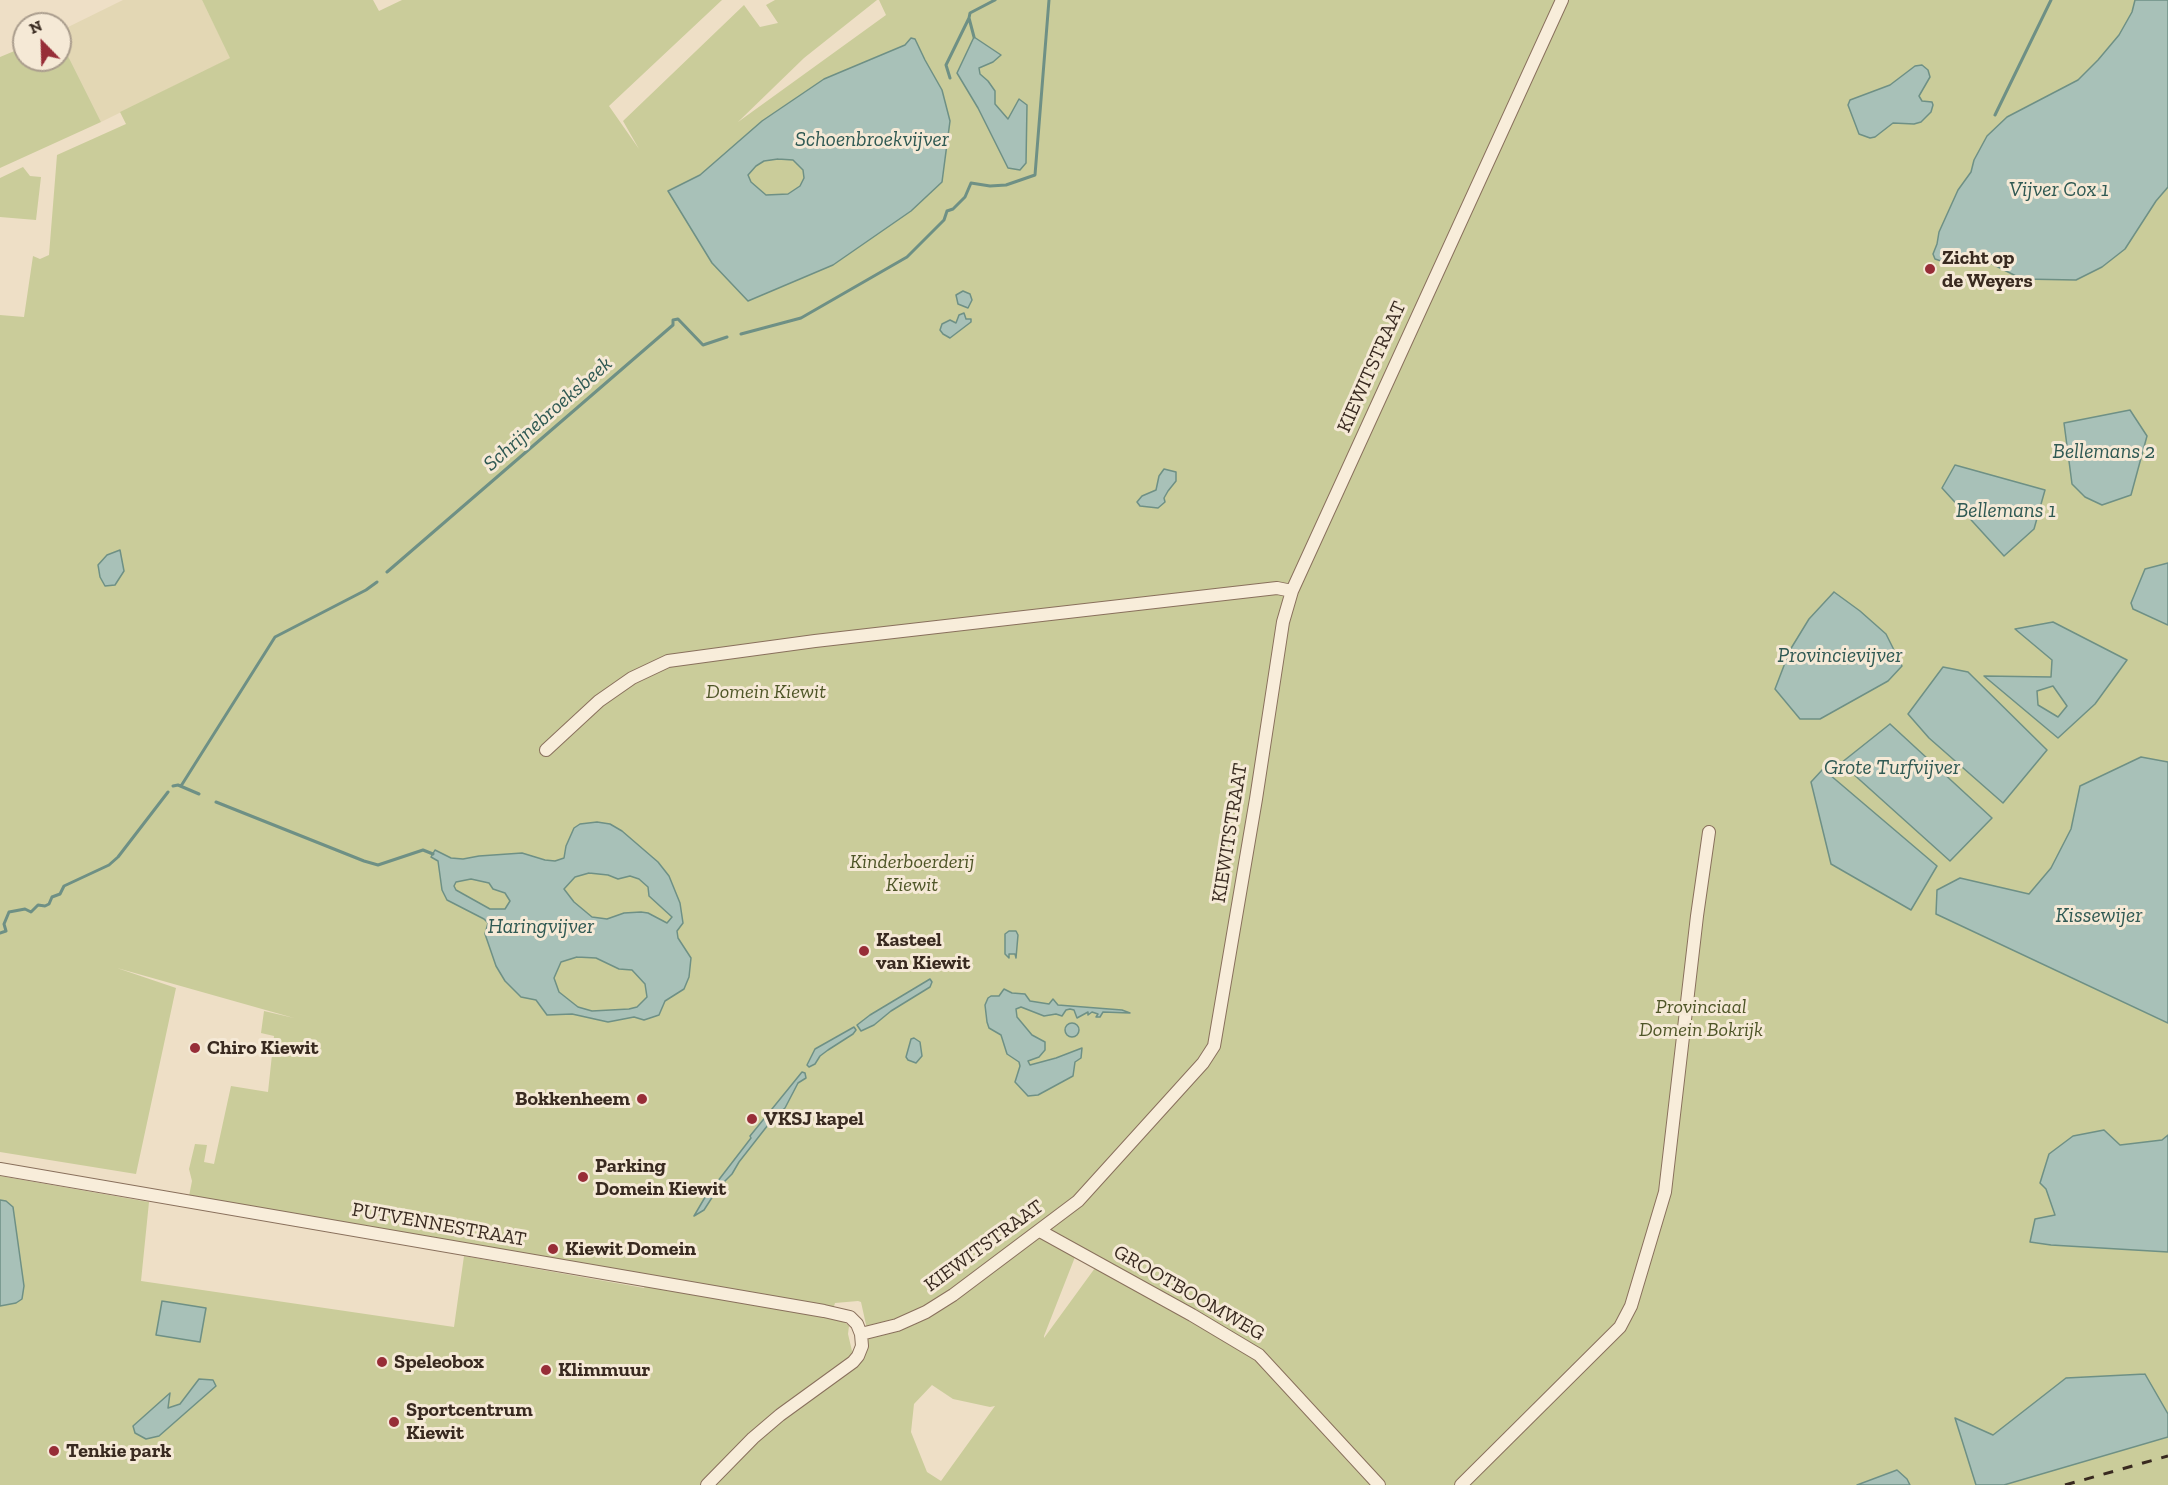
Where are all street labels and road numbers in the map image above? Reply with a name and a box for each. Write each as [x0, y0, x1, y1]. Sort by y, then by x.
street label: KIEWITSTRAAT [1332, 298, 1412, 436]
street label: KIEWITSTRAAT [1207, 761, 1253, 905]
street label: KIEWITSTRAAT [920, 1195, 1048, 1297]
street label: PUTVENNESTRAAT [350, 1198, 528, 1252]
street label: GROOTBOOMWEG [1109, 1240, 1269, 1346]

